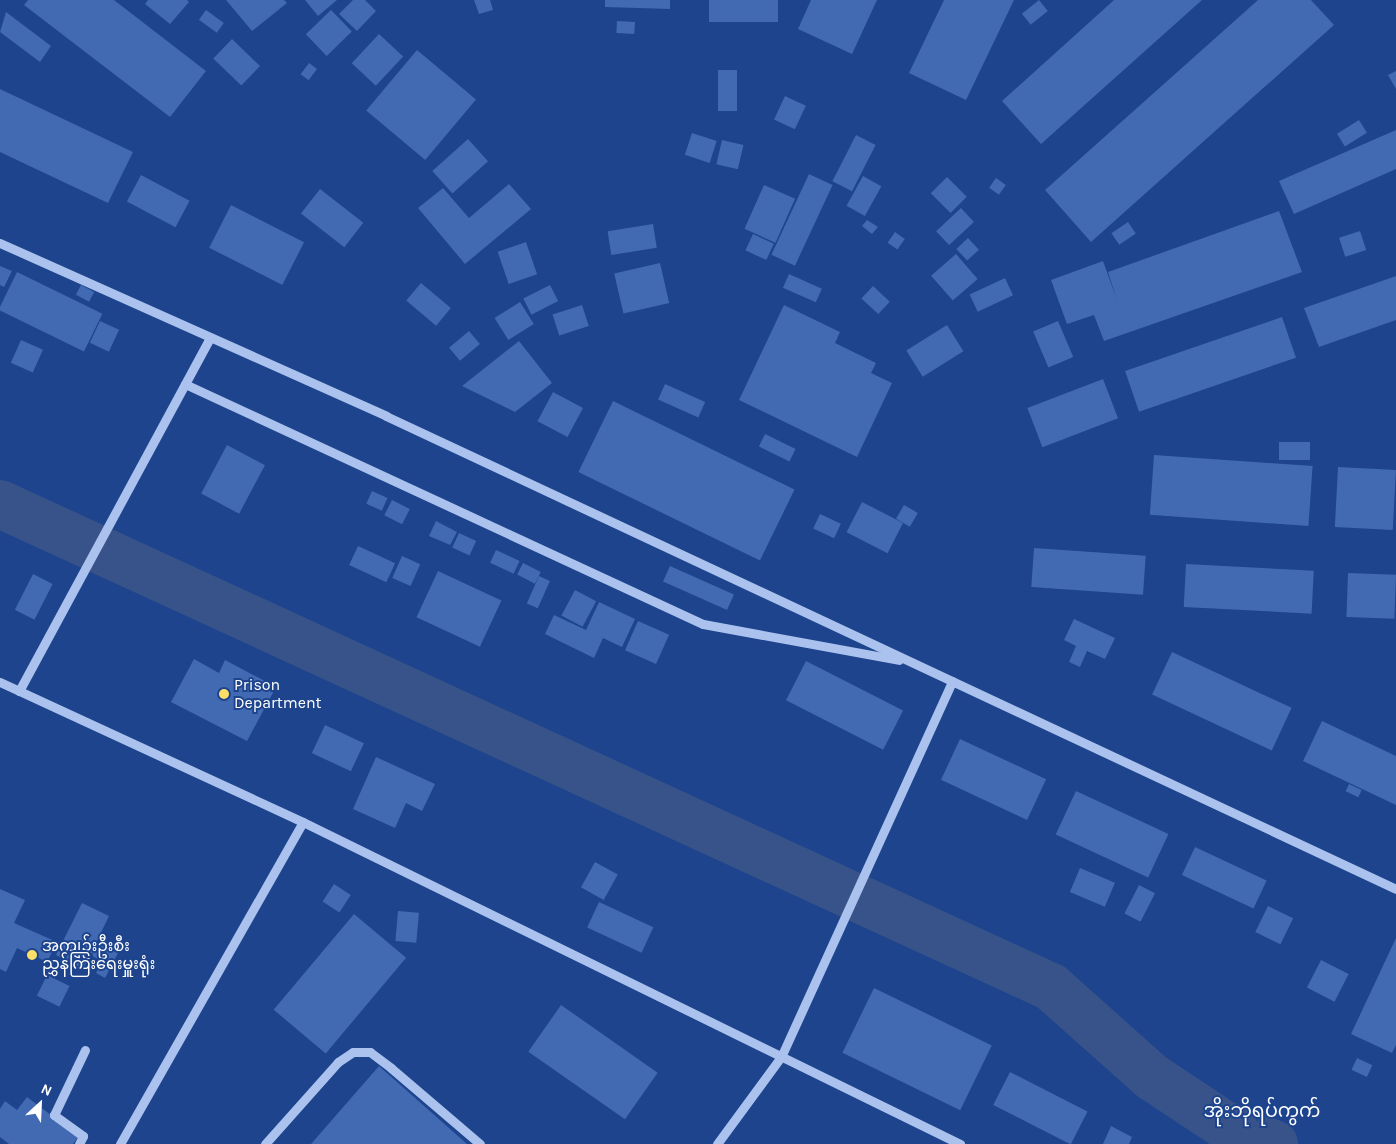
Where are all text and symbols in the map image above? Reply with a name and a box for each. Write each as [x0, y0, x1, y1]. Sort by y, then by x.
place label: Prison Department [234, 675, 322, 713]
marker: Prison Department [218, 688, 230, 700]
place label: အကျဉ်းဦးစီး ညွှန်ကြးရေးမှူးရုံး [42, 936, 155, 974]
marker: အကျဉ်းဦးစီး ညွှန်ကြးရေးမှူးရုံး [26, 949, 38, 961]
north arrow [15, 1079, 65, 1129]
text: N [38, 1080, 55, 1100]
district label: အိုးဘိုရပ်ကွက် [1204, 1101, 1320, 1123]

